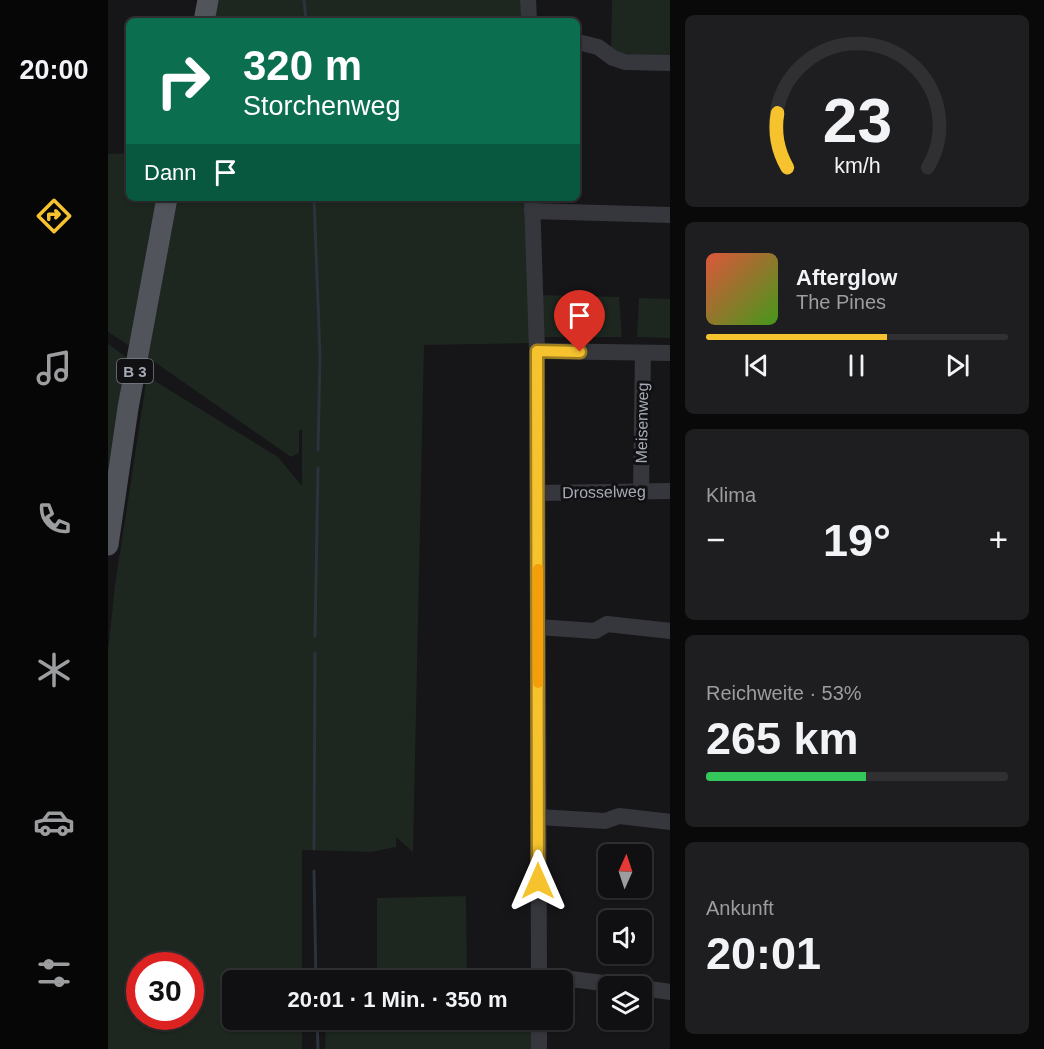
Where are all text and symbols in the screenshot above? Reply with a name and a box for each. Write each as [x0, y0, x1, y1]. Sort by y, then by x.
icon: right [144, 42, 222, 120]
text: 320 m [243, 42, 362, 89]
text: 20:00 [19, 55, 89, 85]
text: 23 [822, 86, 892, 155]
text: Storchenweg [243, 91, 401, 121]
text: km/h [834, 154, 880, 178]
icon: arrive [209, 156, 242, 189]
text: Dann [144, 160, 197, 185]
icon: directions [33, 195, 75, 237]
text: Afterglow [796, 265, 897, 290]
pin [554, 290, 605, 352]
text: The Pines [796, 291, 886, 313]
icon: arrive [563, 299, 596, 332]
icon: music [33, 347, 75, 389]
icon: previous [740, 349, 773, 382]
icon: pause [840, 349, 873, 382]
icon: next [941, 349, 974, 382]
road number: B 3 [117, 359, 153, 383]
street label: Meisenweg [633, 382, 651, 464]
street label: Drosselweg [562, 483, 646, 501]
text: Klima [706, 484, 756, 506]
icon: phone [33, 498, 75, 540]
text: 19° [823, 515, 891, 566]
text: − [706, 521, 725, 558]
text: + [989, 521, 1008, 558]
icon: climate [33, 649, 75, 691]
text: Reichweite · 53% [706, 682, 862, 704]
text: 265 km [706, 713, 859, 764]
icon: car [33, 801, 75, 843]
north arrow [598, 844, 652, 898]
map controls [598, 844, 652, 1030]
position arrow [506, 849, 570, 913]
text: Ankunft [706, 897, 774, 919]
button: sound [598, 910, 652, 964]
text: 20:01 [706, 928, 821, 979]
icon: filters [33, 952, 75, 994]
speed limit sign: 30 [126, 952, 204, 1030]
button: layers [598, 976, 652, 1030]
text: 20:01 · 1 Min. · 350 m [287, 987, 508, 1012]

